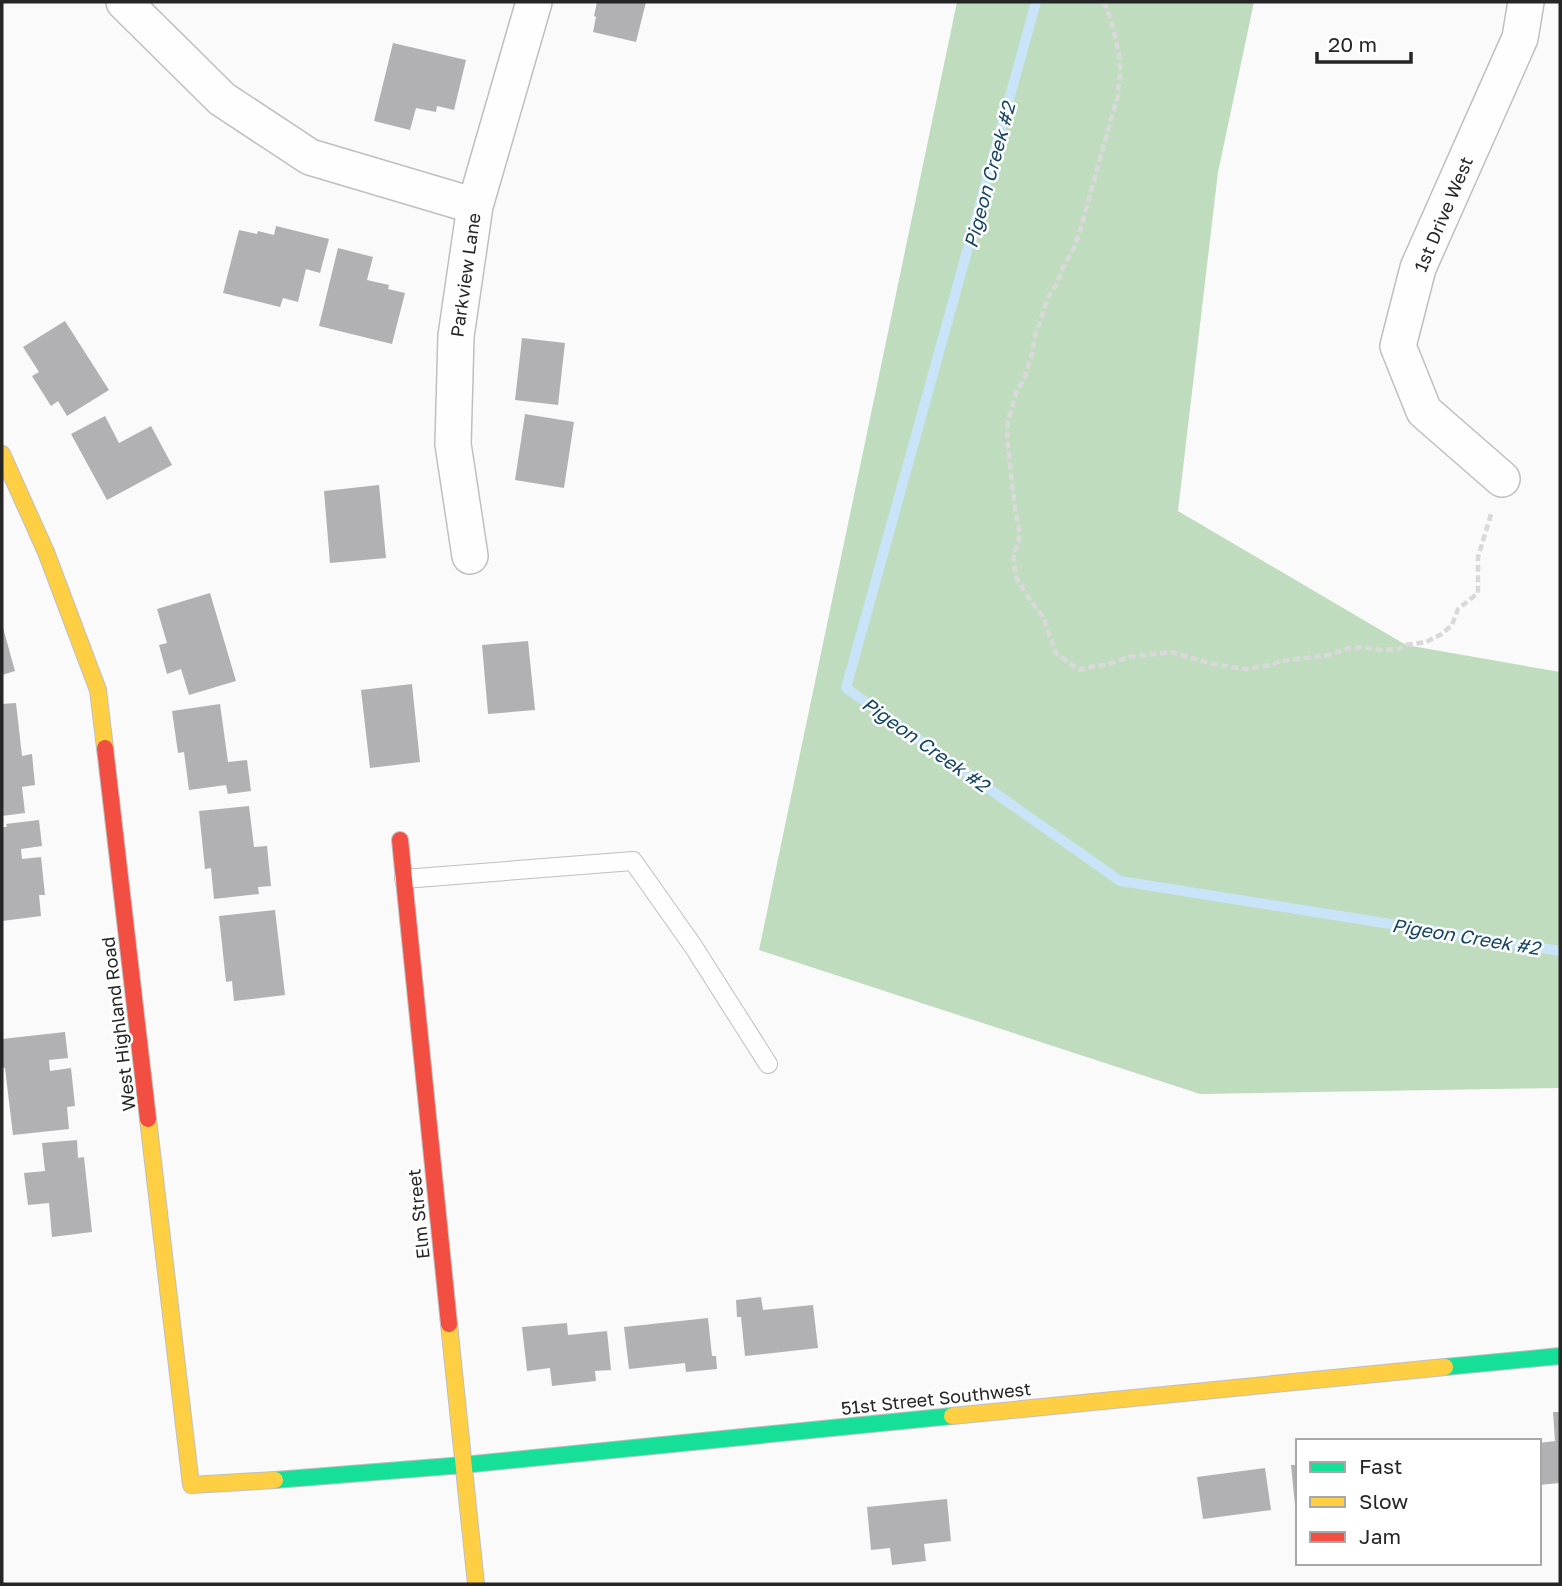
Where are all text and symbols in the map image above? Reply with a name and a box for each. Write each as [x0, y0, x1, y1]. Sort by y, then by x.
scale bar [1317, 21, 1412, 65]
text: 20 m [1328, 31, 1377, 57]
water label: Pigeon Creek #2 [959, 98, 1020, 250]
street label: 1st Drive West [1409, 153, 1477, 275]
street label: Parkview Lane [445, 211, 485, 339]
water label: Pigeon Creek #2 [858, 692, 996, 797]
water label: Pigeon Creek #2 [1390, 913, 1544, 959]
street label: West Highland Road [96, 936, 140, 1112]
street label: Elm Street [402, 1168, 434, 1260]
street label: 51st Street Southwest [840, 1377, 1032, 1419]
legend [1296, 1439, 1541, 1565]
text: Fast [1359, 1453, 1402, 1479]
text: Slow [1359, 1488, 1408, 1514]
text: Jam [1359, 1523, 1401, 1549]

